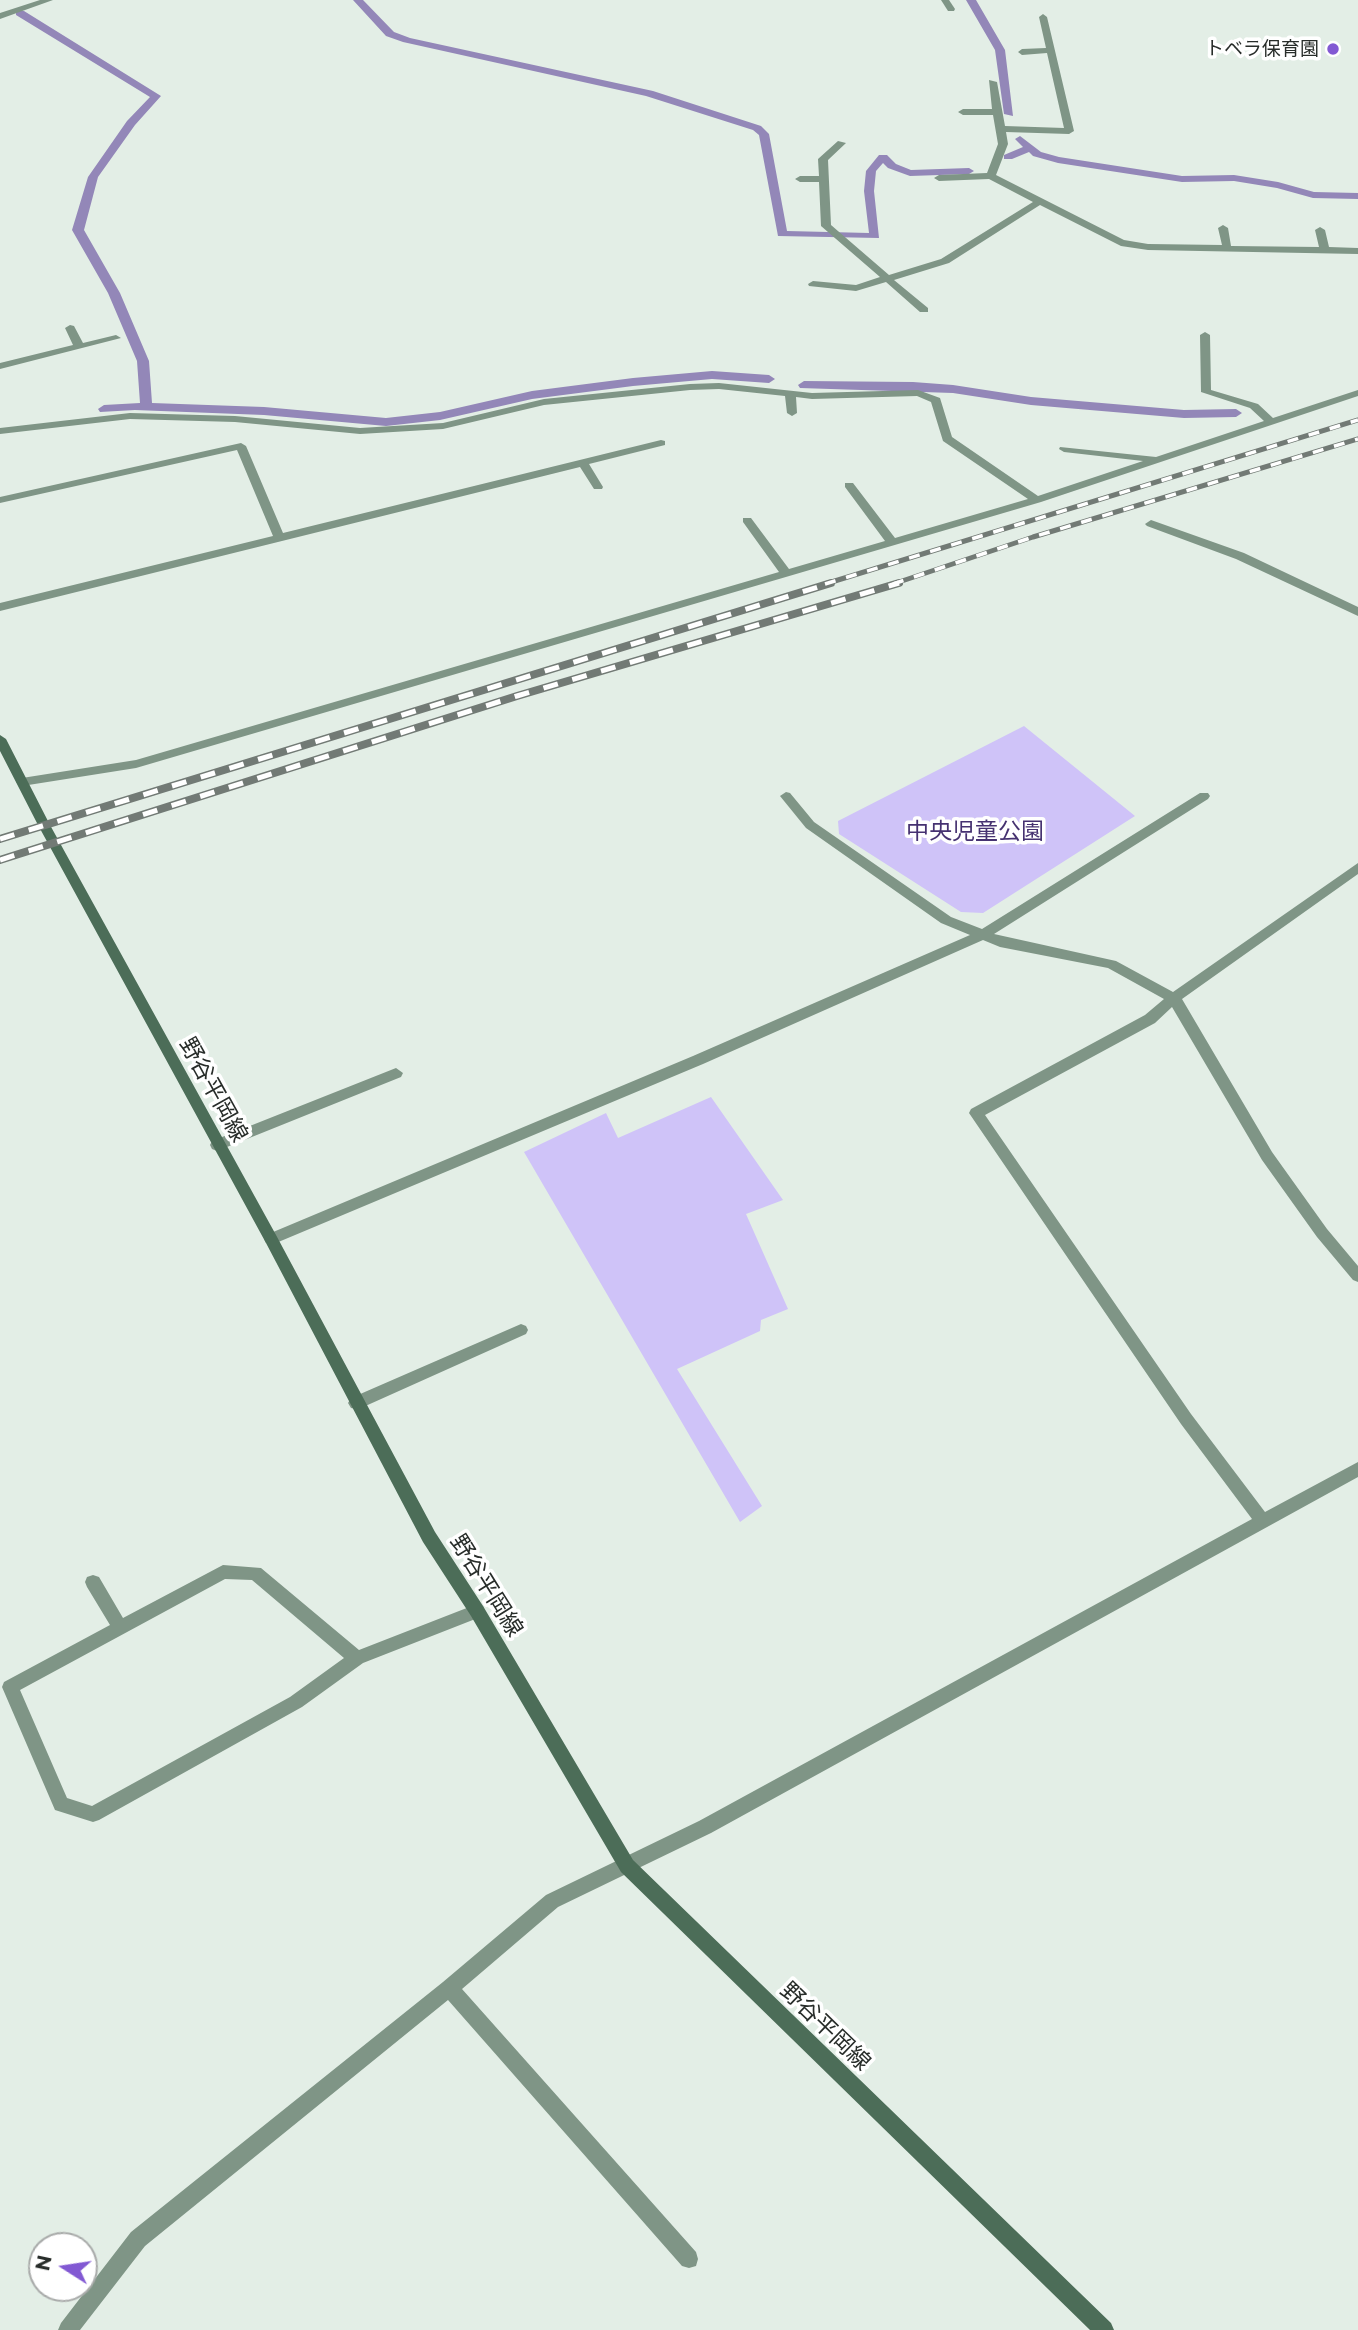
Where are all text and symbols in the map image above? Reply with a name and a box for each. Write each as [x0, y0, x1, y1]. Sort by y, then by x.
place label: トベラ保育園 [1205, 38, 1319, 60]
marker: トベラ保育園 [1325, 41, 1341, 57]
park label: 中央児童公園 [906, 818, 1044, 846]
street label: 野谷平岡線 [173, 1033, 253, 1147]
street label: 野谷平岡線 [444, 1530, 528, 1642]
street label: 野谷平岡線 [774, 1977, 876, 2077]
north arrow [28, 2232, 98, 2302]
text: N [31, 2253, 57, 2273]

